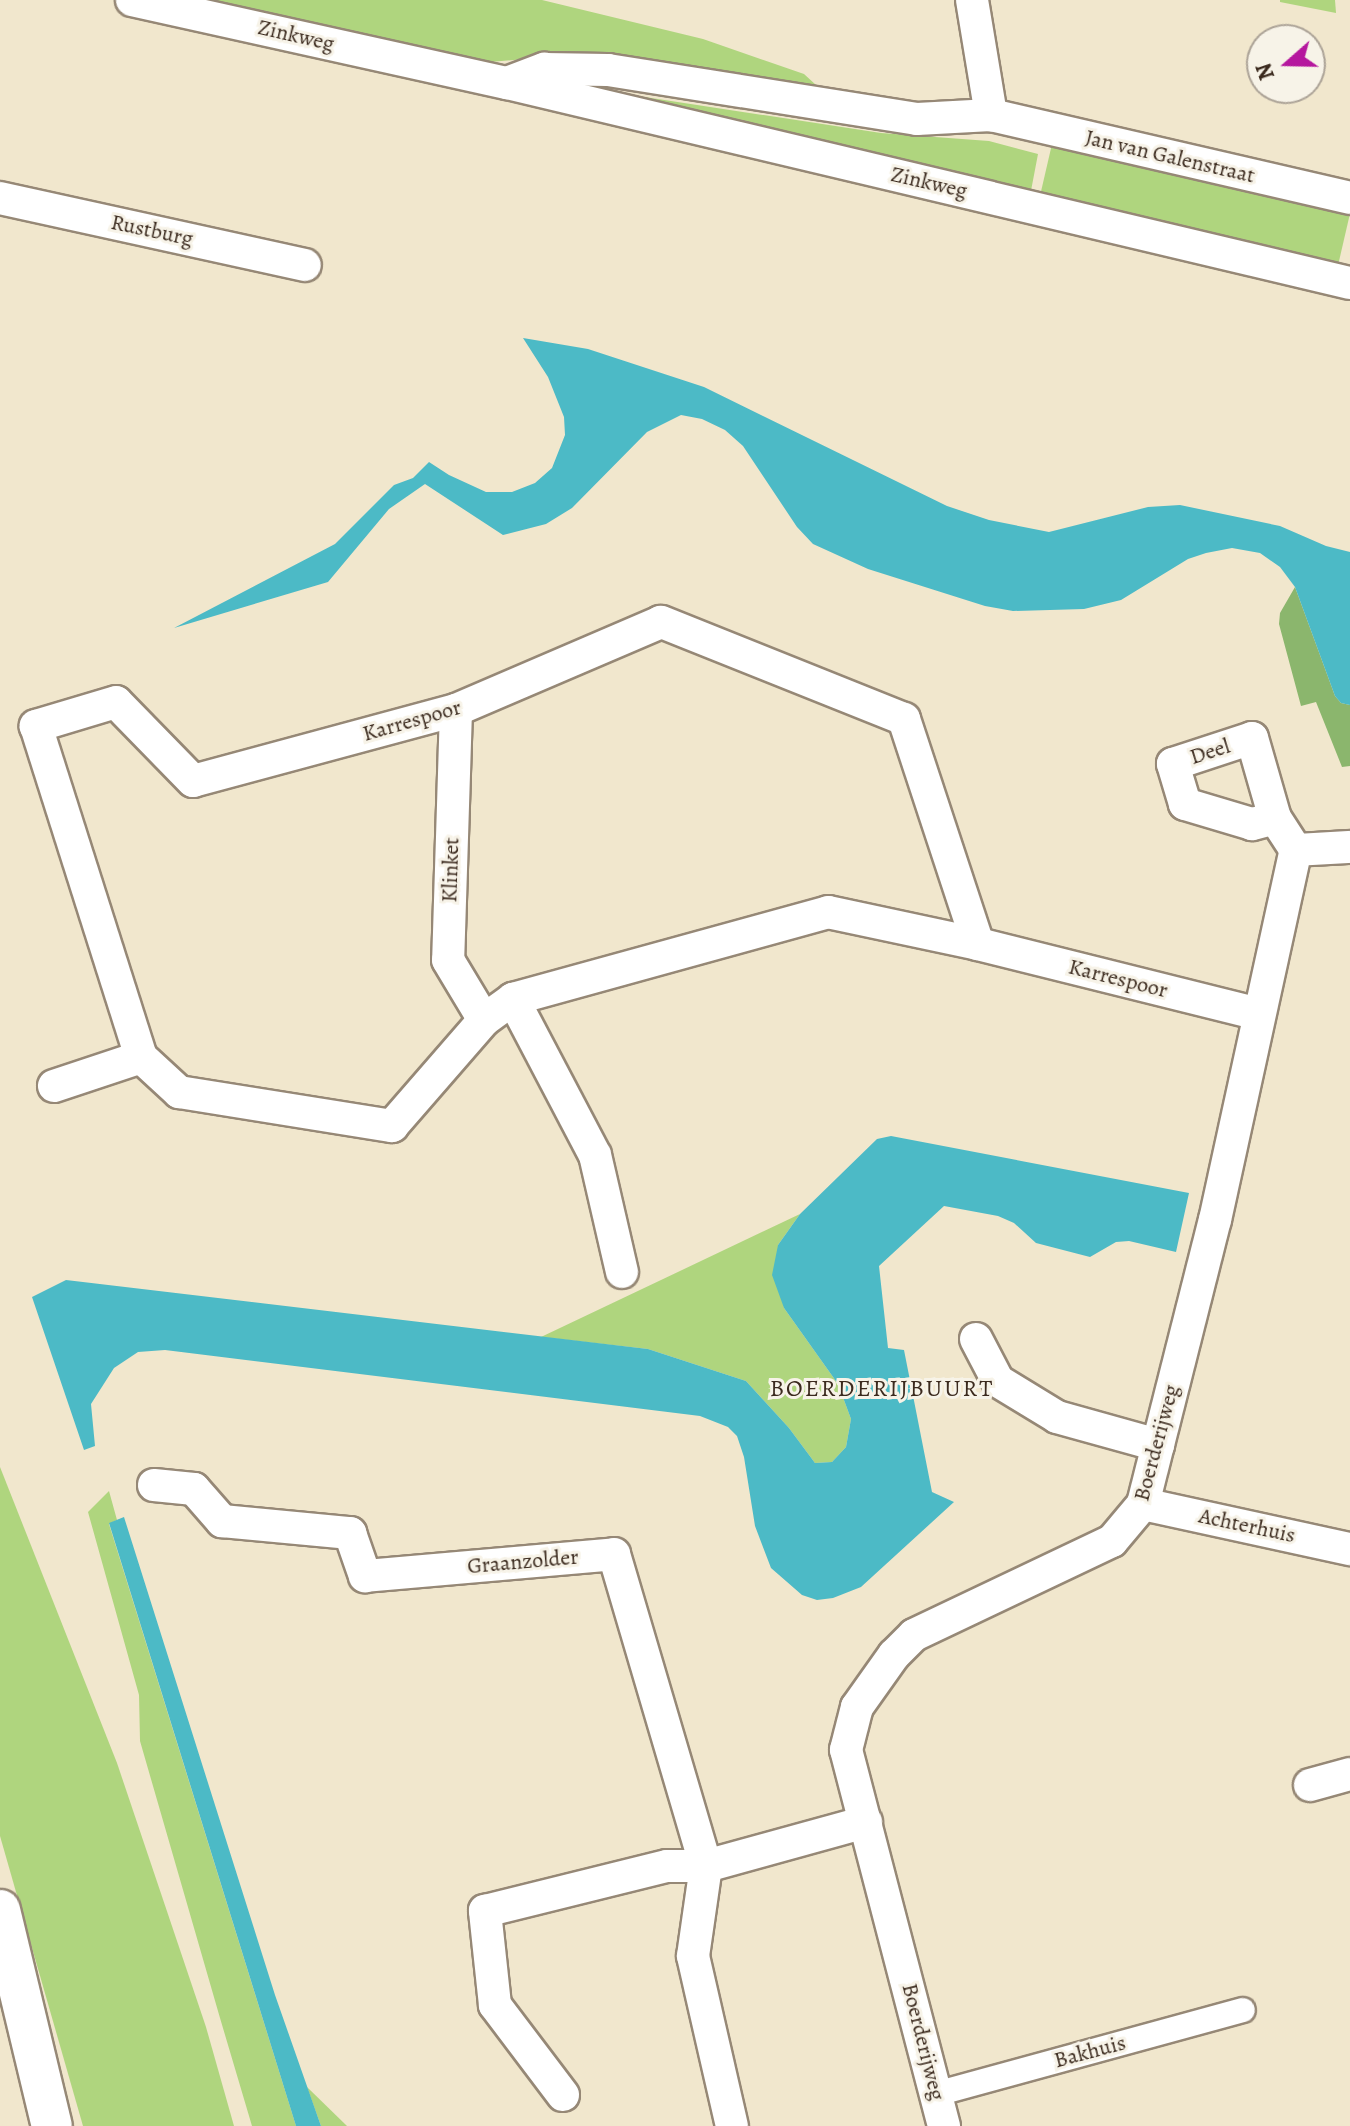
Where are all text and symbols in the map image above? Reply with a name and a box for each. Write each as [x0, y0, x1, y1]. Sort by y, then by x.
street label: Zinkweg [255, 14, 337, 58]
north arrow [1246, 24, 1326, 104]
text: N [1248, 59, 1282, 84]
street label: Jan van Galenstraat [1083, 125, 1257, 189]
street label: Zinkweg [888, 161, 970, 205]
street label: Rustburg [109, 209, 195, 253]
street label: Karrespoor [360, 694, 464, 748]
street label: Deel [1187, 733, 1233, 771]
street label: Klinket [437, 837, 465, 903]
street label: Karrespoor [1066, 954, 1170, 1004]
district label: BOERDERIJBUURT [770, 1375, 994, 1403]
street label: Boerderijweg [1129, 1382, 1185, 1504]
street label: Achterhuis [1196, 1503, 1298, 1549]
street label: Graanzolder [466, 1544, 580, 1580]
street label: Boerderijweg [896, 1981, 950, 2103]
street label: Bakhuis [1051, 2030, 1129, 2074]

